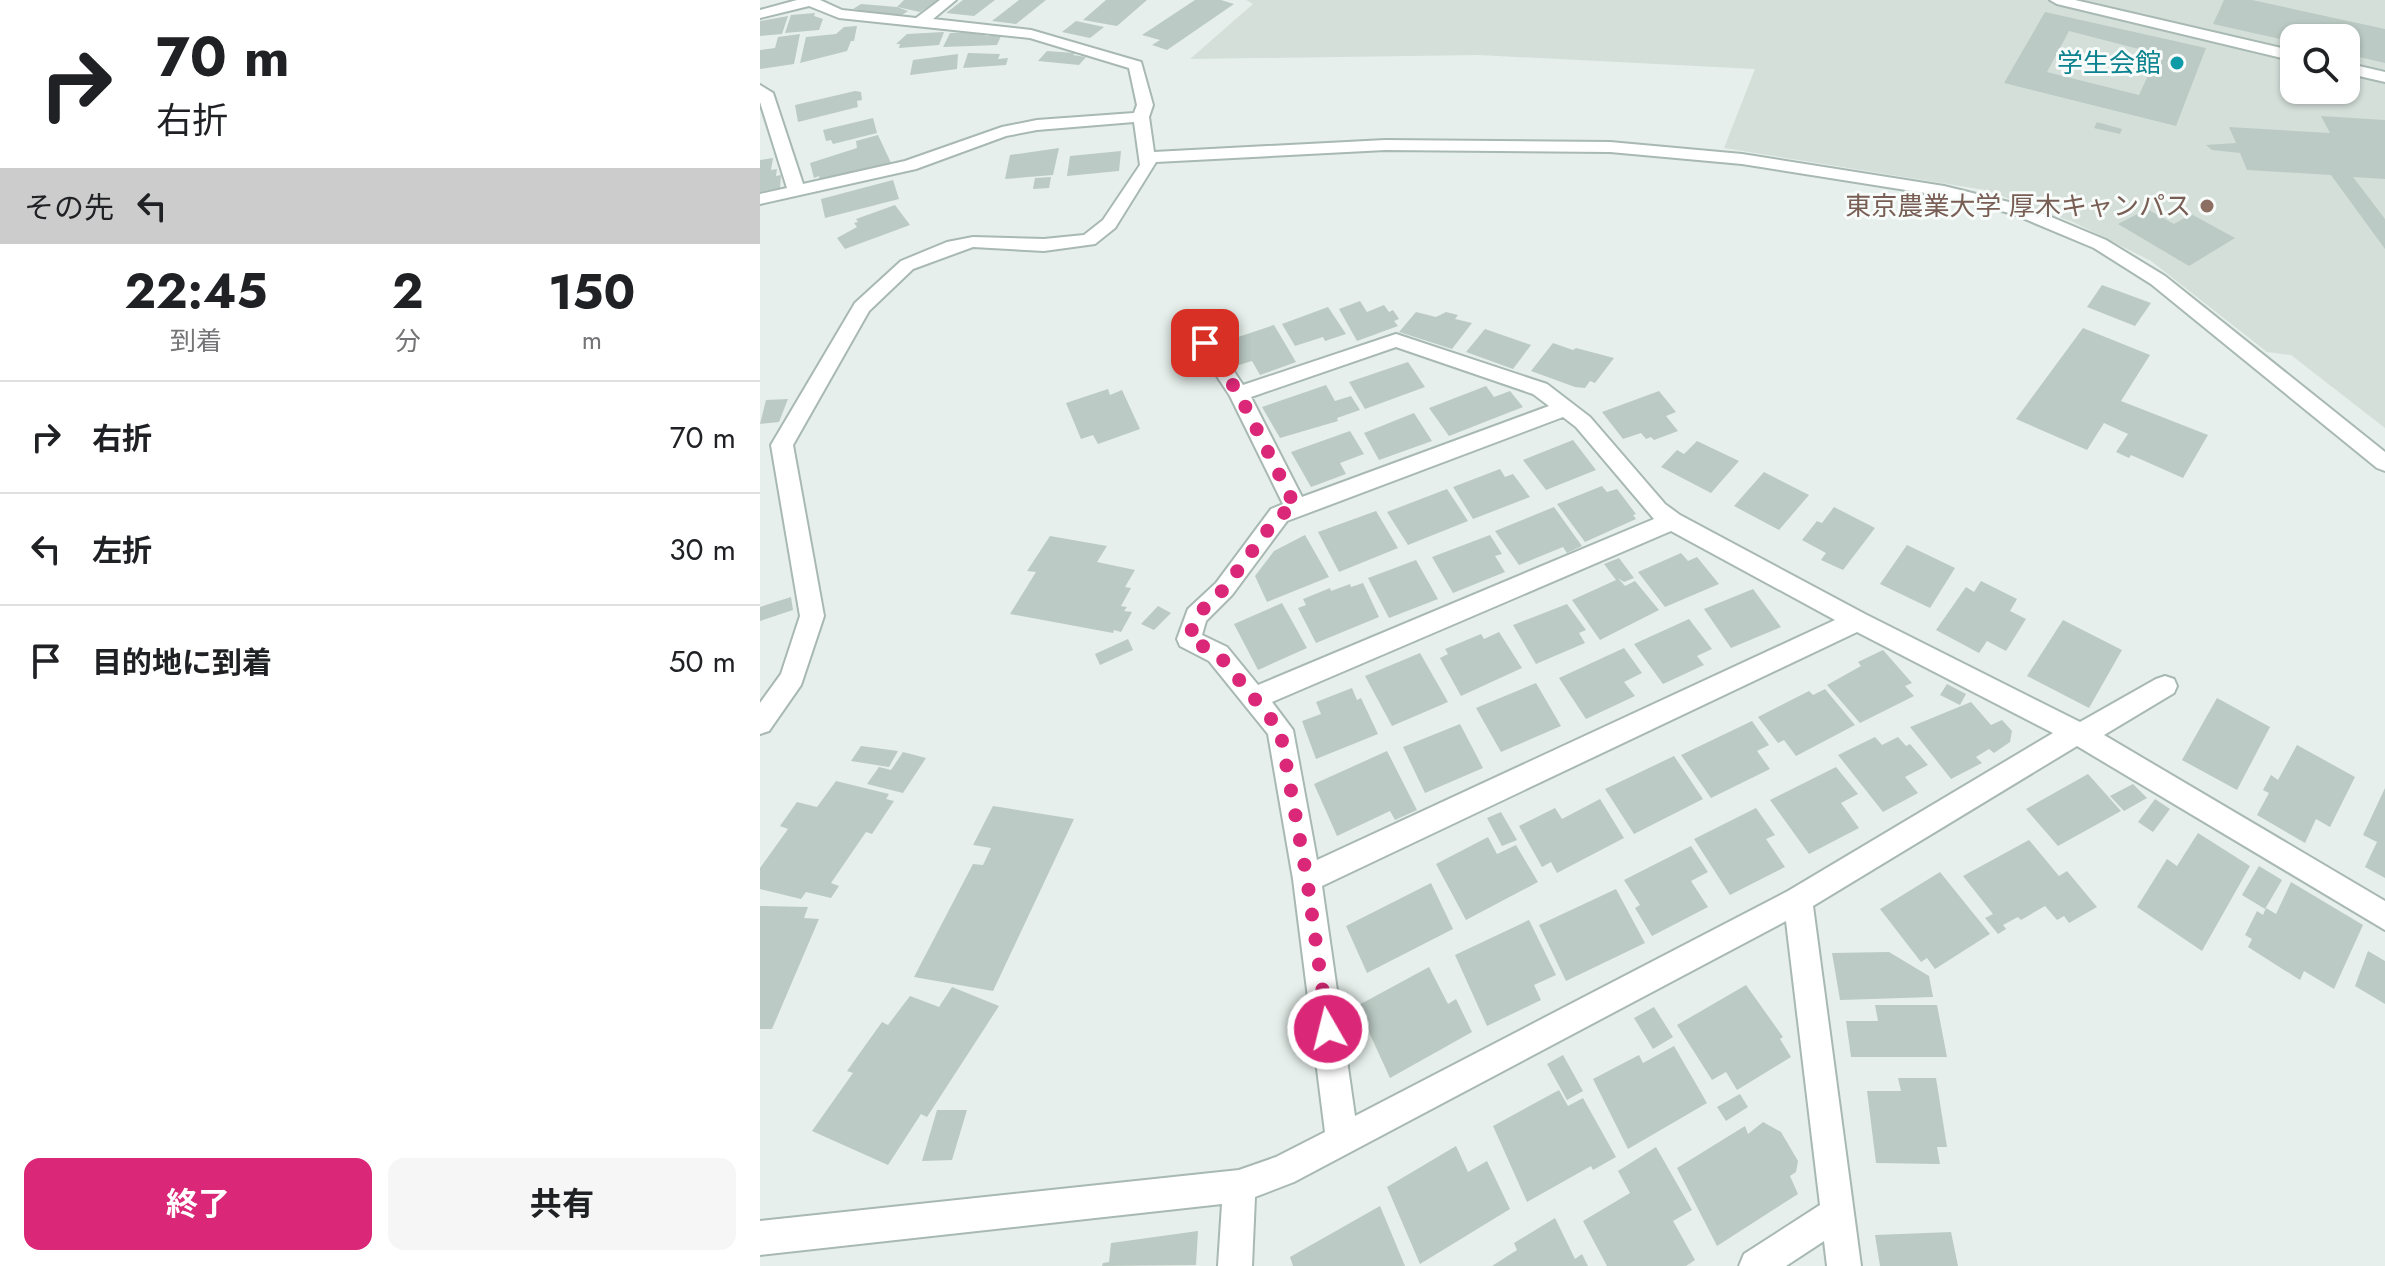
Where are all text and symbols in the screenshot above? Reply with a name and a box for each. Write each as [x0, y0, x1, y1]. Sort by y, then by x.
text: 70 m [156, 16, 290, 97]
map controls [2280, 24, 2360, 104]
button: search [2280, 24, 2360, 104]
icon: right [24, 32, 128, 136]
place label: 学生会館 [2057, 44, 2161, 82]
marker: 学生会館 [2168, 54, 2186, 72]
text: 右折 [156, 94, 228, 146]
icon: left [130, 184, 174, 228]
text: その先 [24, 186, 114, 229]
place label: 東京農業大学 厚木キャンパス [1845, 187, 2191, 225]
marker: 東京農業大学 厚木キャンパス [2198, 197, 2216, 215]
text: 22:45 [125, 257, 268, 326]
text: 2 [392, 257, 424, 326]
text: 150 [548, 258, 635, 327]
pin [1171, 309, 1239, 377]
text: m [582, 321, 602, 359]
icon: arrive [1183, 321, 1227, 365]
text: 到着 [170, 322, 222, 360]
text: 分 [395, 322, 421, 360]
icon: right [24, 415, 68, 459]
text: 70 m [670, 416, 736, 459]
text: 右折 [92, 417, 152, 460]
icon: left [24, 527, 68, 571]
text: 30 m [669, 528, 736, 571]
text: 左折 [92, 529, 152, 572]
icon: arrive [24, 639, 68, 683]
text: 50 m [669, 640, 736, 683]
text: 目的地に到着 [92, 641, 272, 684]
position arrow [1286, 987, 1370, 1071]
button: 終了 [24, 1158, 372, 1250]
button: 共有 [388, 1158, 736, 1250]

